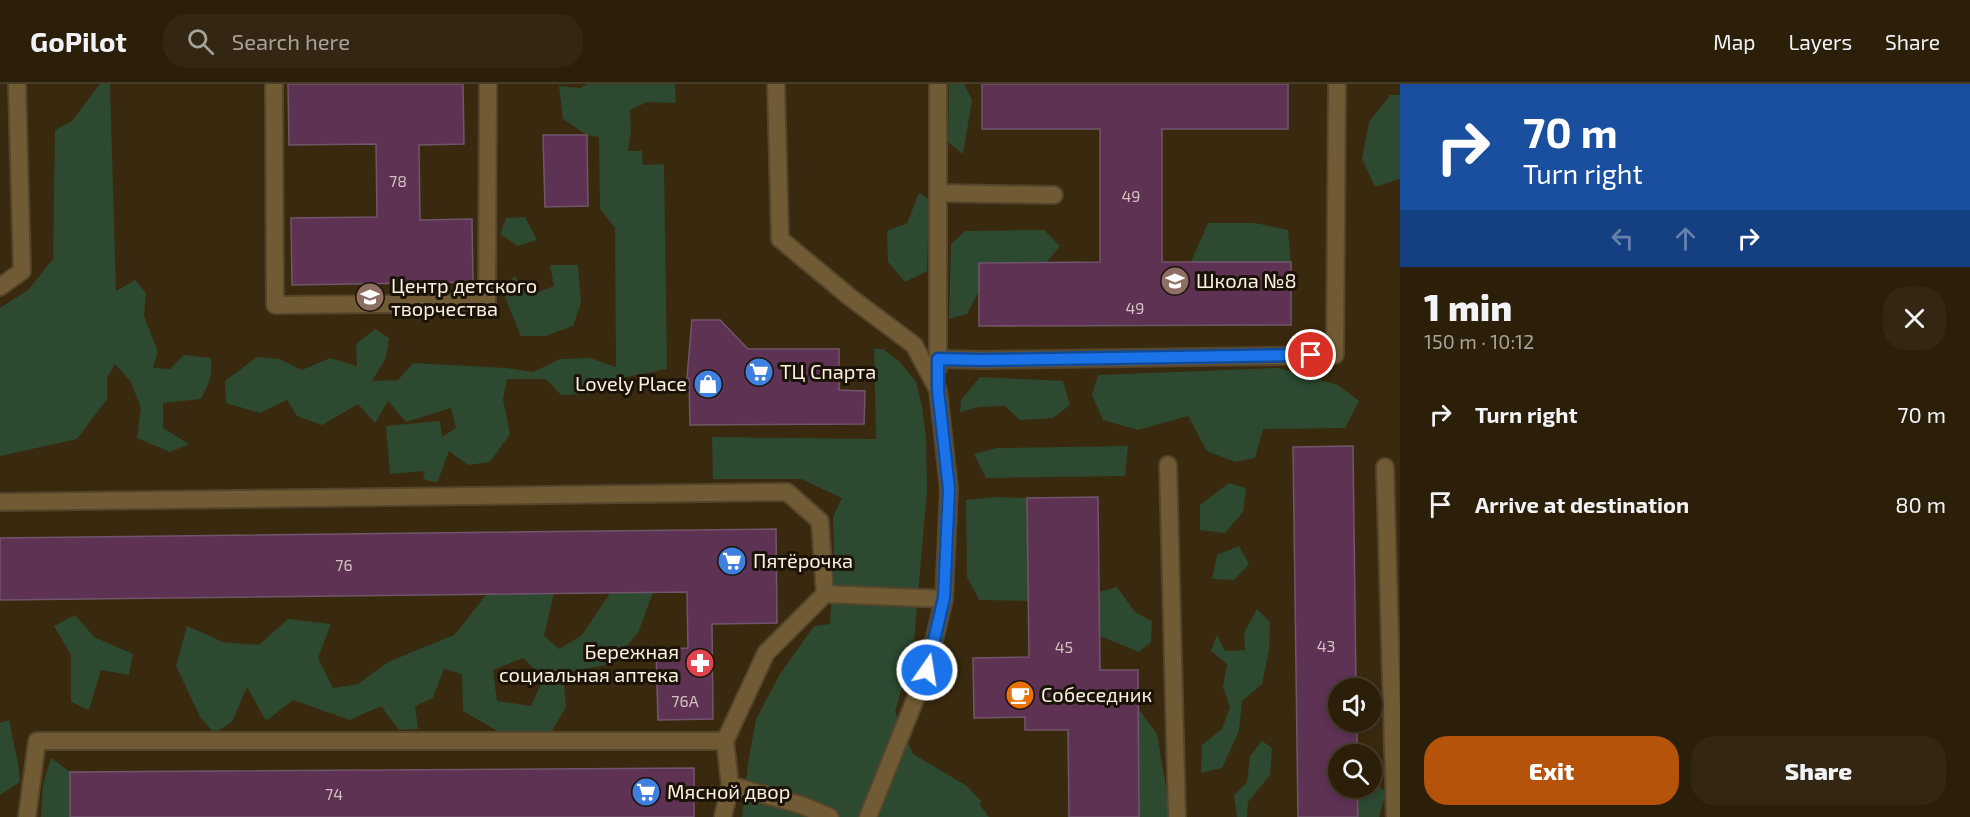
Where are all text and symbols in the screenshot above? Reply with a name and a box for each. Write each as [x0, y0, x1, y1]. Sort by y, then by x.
search box [163, 14, 583, 68]
text: GoPilot [30, 24, 127, 58]
icon: search [184, 25, 217, 58]
text: Search here [232, 28, 350, 54]
text: Map [1713, 29, 1755, 54]
text: Layers [1788, 29, 1852, 54]
text: Share [1885, 29, 1940, 54]
text: 70 m [1523, 106, 1618, 156]
icon: right [1424, 108, 1502, 186]
text: Turn right [1523, 157, 1643, 189]
house number: 78 [389, 171, 407, 190]
house number: 49 [1122, 186, 1141, 205]
icon: left [1606, 222, 1639, 255]
icon: ahead [1669, 222, 1702, 255]
icon: right [1732, 222, 1765, 255]
school or university icon: Школа №8 [1159, 265, 1191, 297]
place label: Школа №8 [1196, 268, 1297, 292]
place label: Центр детского творчества [391, 273, 537, 320]
school or university icon: Центр детского творчества [354, 281, 386, 313]
text: 1 min [1424, 285, 1512, 328]
button: close [1883, 287, 1946, 350]
house number: 49 [1126, 298, 1145, 317]
pin [1285, 329, 1336, 380]
text: 150 m · 10:12 [1424, 329, 1534, 353]
icon: arrive [1294, 338, 1327, 371]
supermarket icon: ТЦ Спарта [743, 356, 775, 388]
place label: ТЦ Спарта [780, 359, 876, 383]
shop icon: Lovely Place [692, 368, 724, 400]
place label: Lovely Place [575, 371, 687, 395]
icon: right [1424, 398, 1457, 431]
text: Turn right [1475, 401, 1577, 427]
text: 70 m [1897, 401, 1946, 427]
icon: arrive [1424, 488, 1457, 521]
text: Arrive at destination [1475, 491, 1689, 517]
text: 80 m [1895, 491, 1946, 517]
supermarket icon: Пятёрочка [716, 545, 748, 577]
place label: Пятёрочка [753, 548, 853, 572]
house number: 76 [335, 555, 353, 574]
house number: 43 [1317, 636, 1335, 655]
house number: 45 [1055, 637, 1073, 656]
position arrow [895, 638, 959, 702]
place label: Бережная социальная аптека [499, 639, 679, 686]
pharmacy icon: Бережная социальная аптека [684, 647, 716, 679]
map controls [1328, 678, 1382, 798]
button: sound [1328, 678, 1382, 732]
cafe icon: Собеседник [1004, 679, 1036, 711]
place label: Собеседник [1041, 682, 1152, 706]
house number: 76А [671, 691, 699, 710]
button: Exit [1424, 736, 1679, 805]
button: Share [1691, 736, 1946, 805]
button: search [1328, 744, 1382, 798]
supermarket icon: Мясной двор [630, 776, 662, 808]
place label: Мясной двор [667, 779, 790, 803]
house number: 74 [325, 784, 343, 803]

